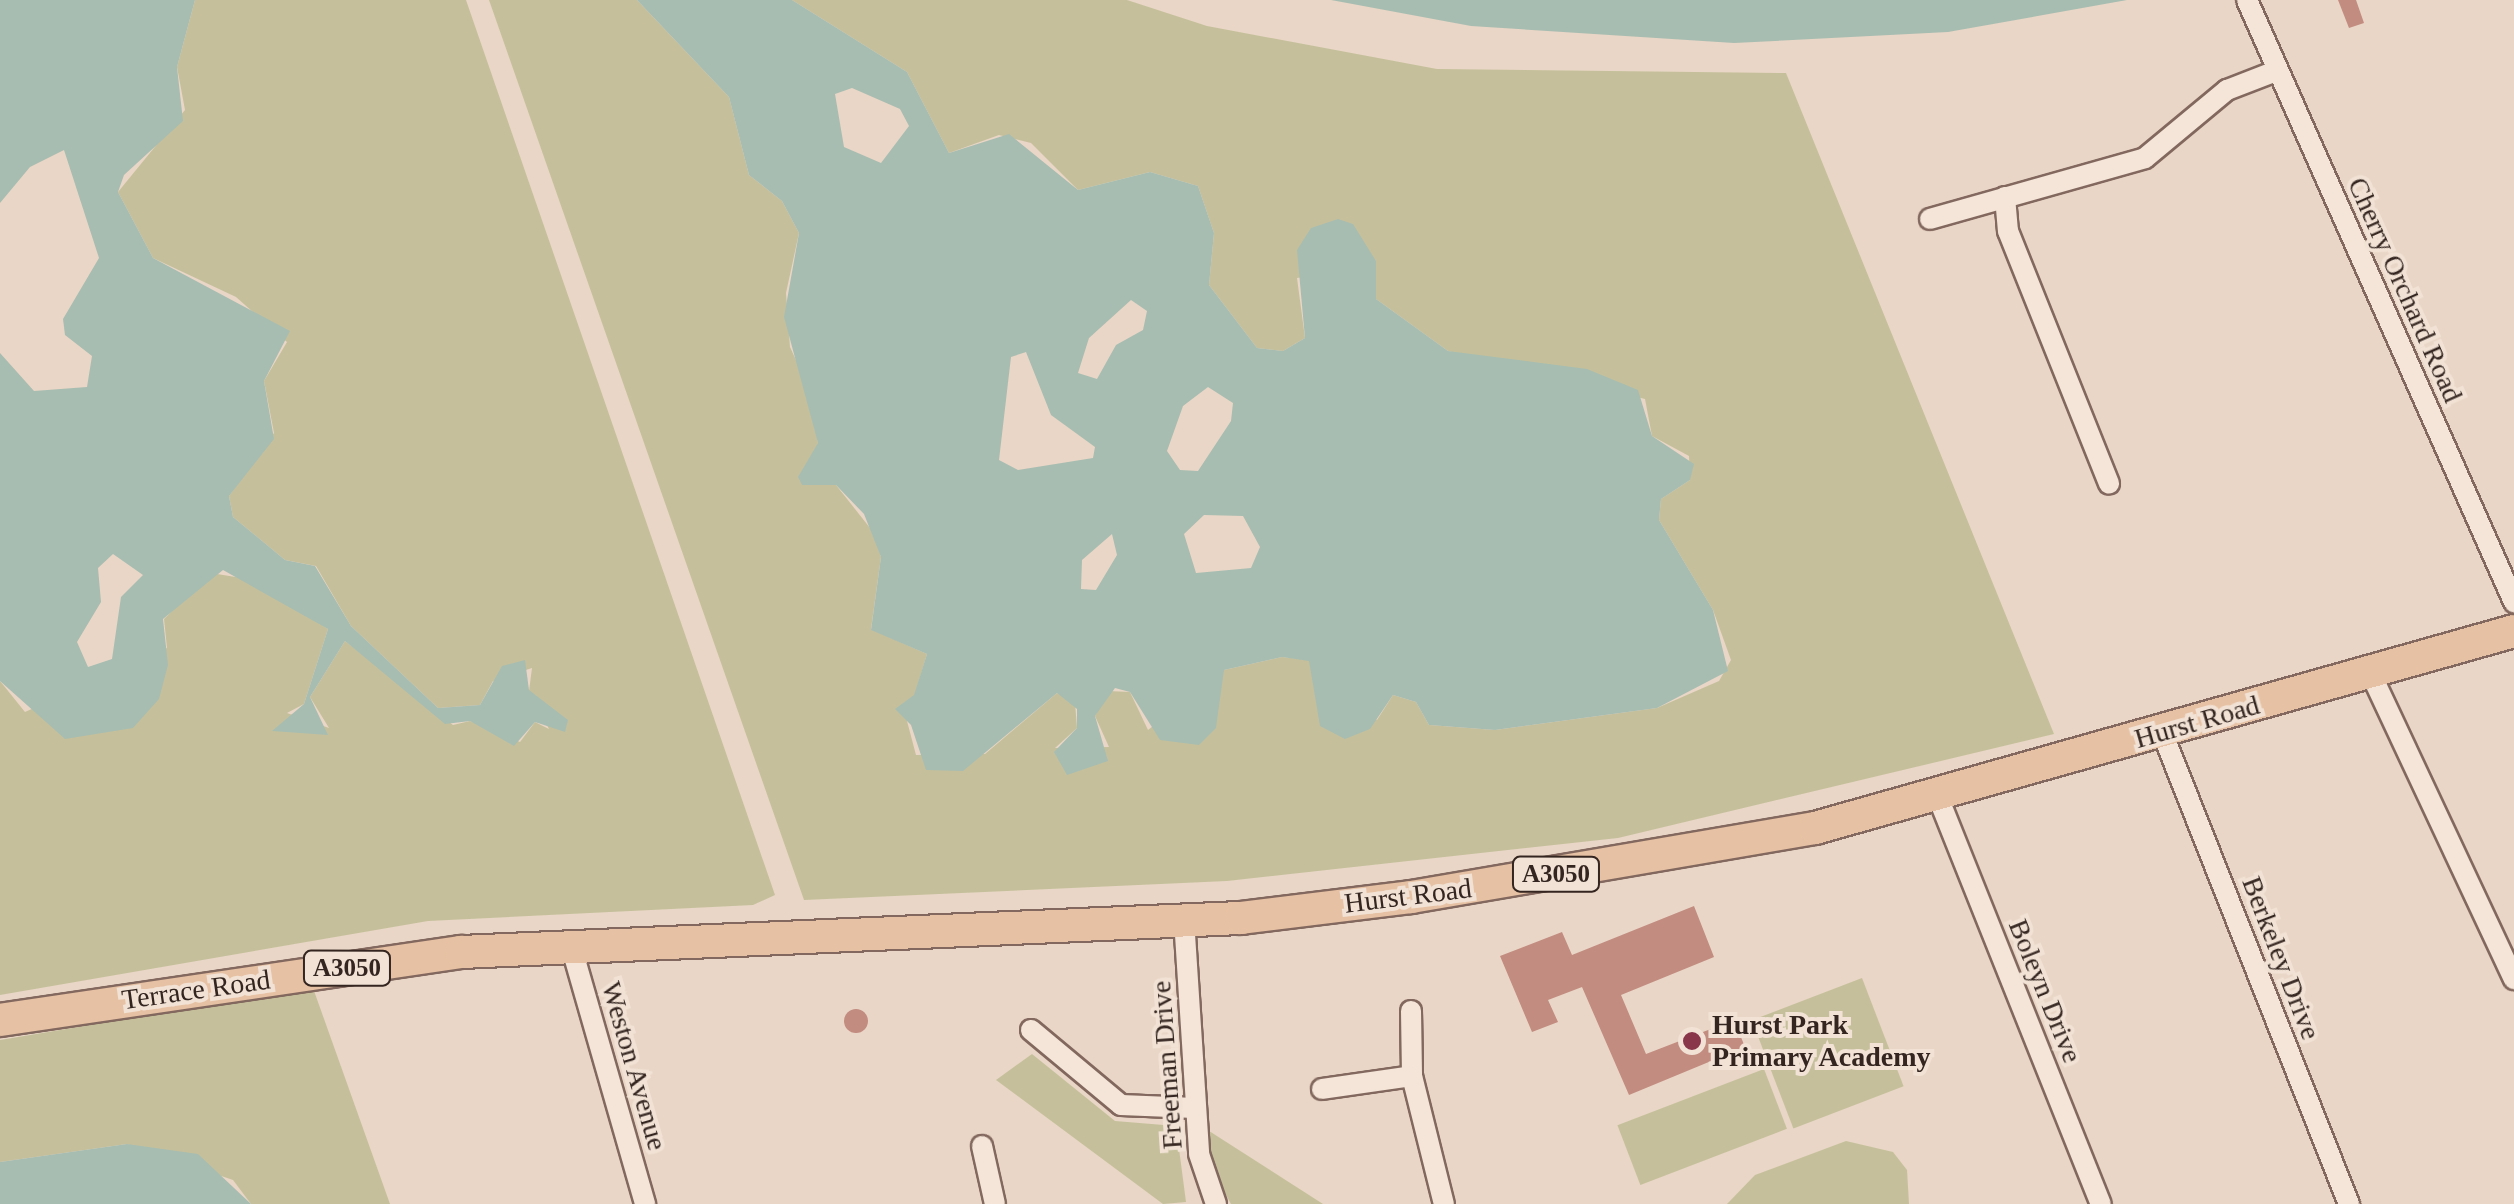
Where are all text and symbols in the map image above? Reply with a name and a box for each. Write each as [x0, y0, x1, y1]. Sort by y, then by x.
street label: Cherry Orchard Road [2340, 172, 2470, 408]
street label: Hurst Road [2131, 688, 2263, 756]
road number: A3050 [1511, 854, 1601, 894]
street label: Hurst Road [1342, 872, 1474, 920]
street label: Berkeley Drive [2235, 872, 2327, 1044]
street label: Boleyn Drive [2001, 914, 2089, 1068]
road number: A3050 [302, 948, 392, 988]
street label: Terrace Road [120, 963, 272, 1017]
street label: Weston Avenue [594, 977, 674, 1155]
street label: Freeman Drive [1144, 980, 1190, 1150]
place label: Hurst Park Primary Academy [1712, 1008, 1932, 1074]
marker: Hurst Park Primary Academy [1681, 1030, 1703, 1052]

